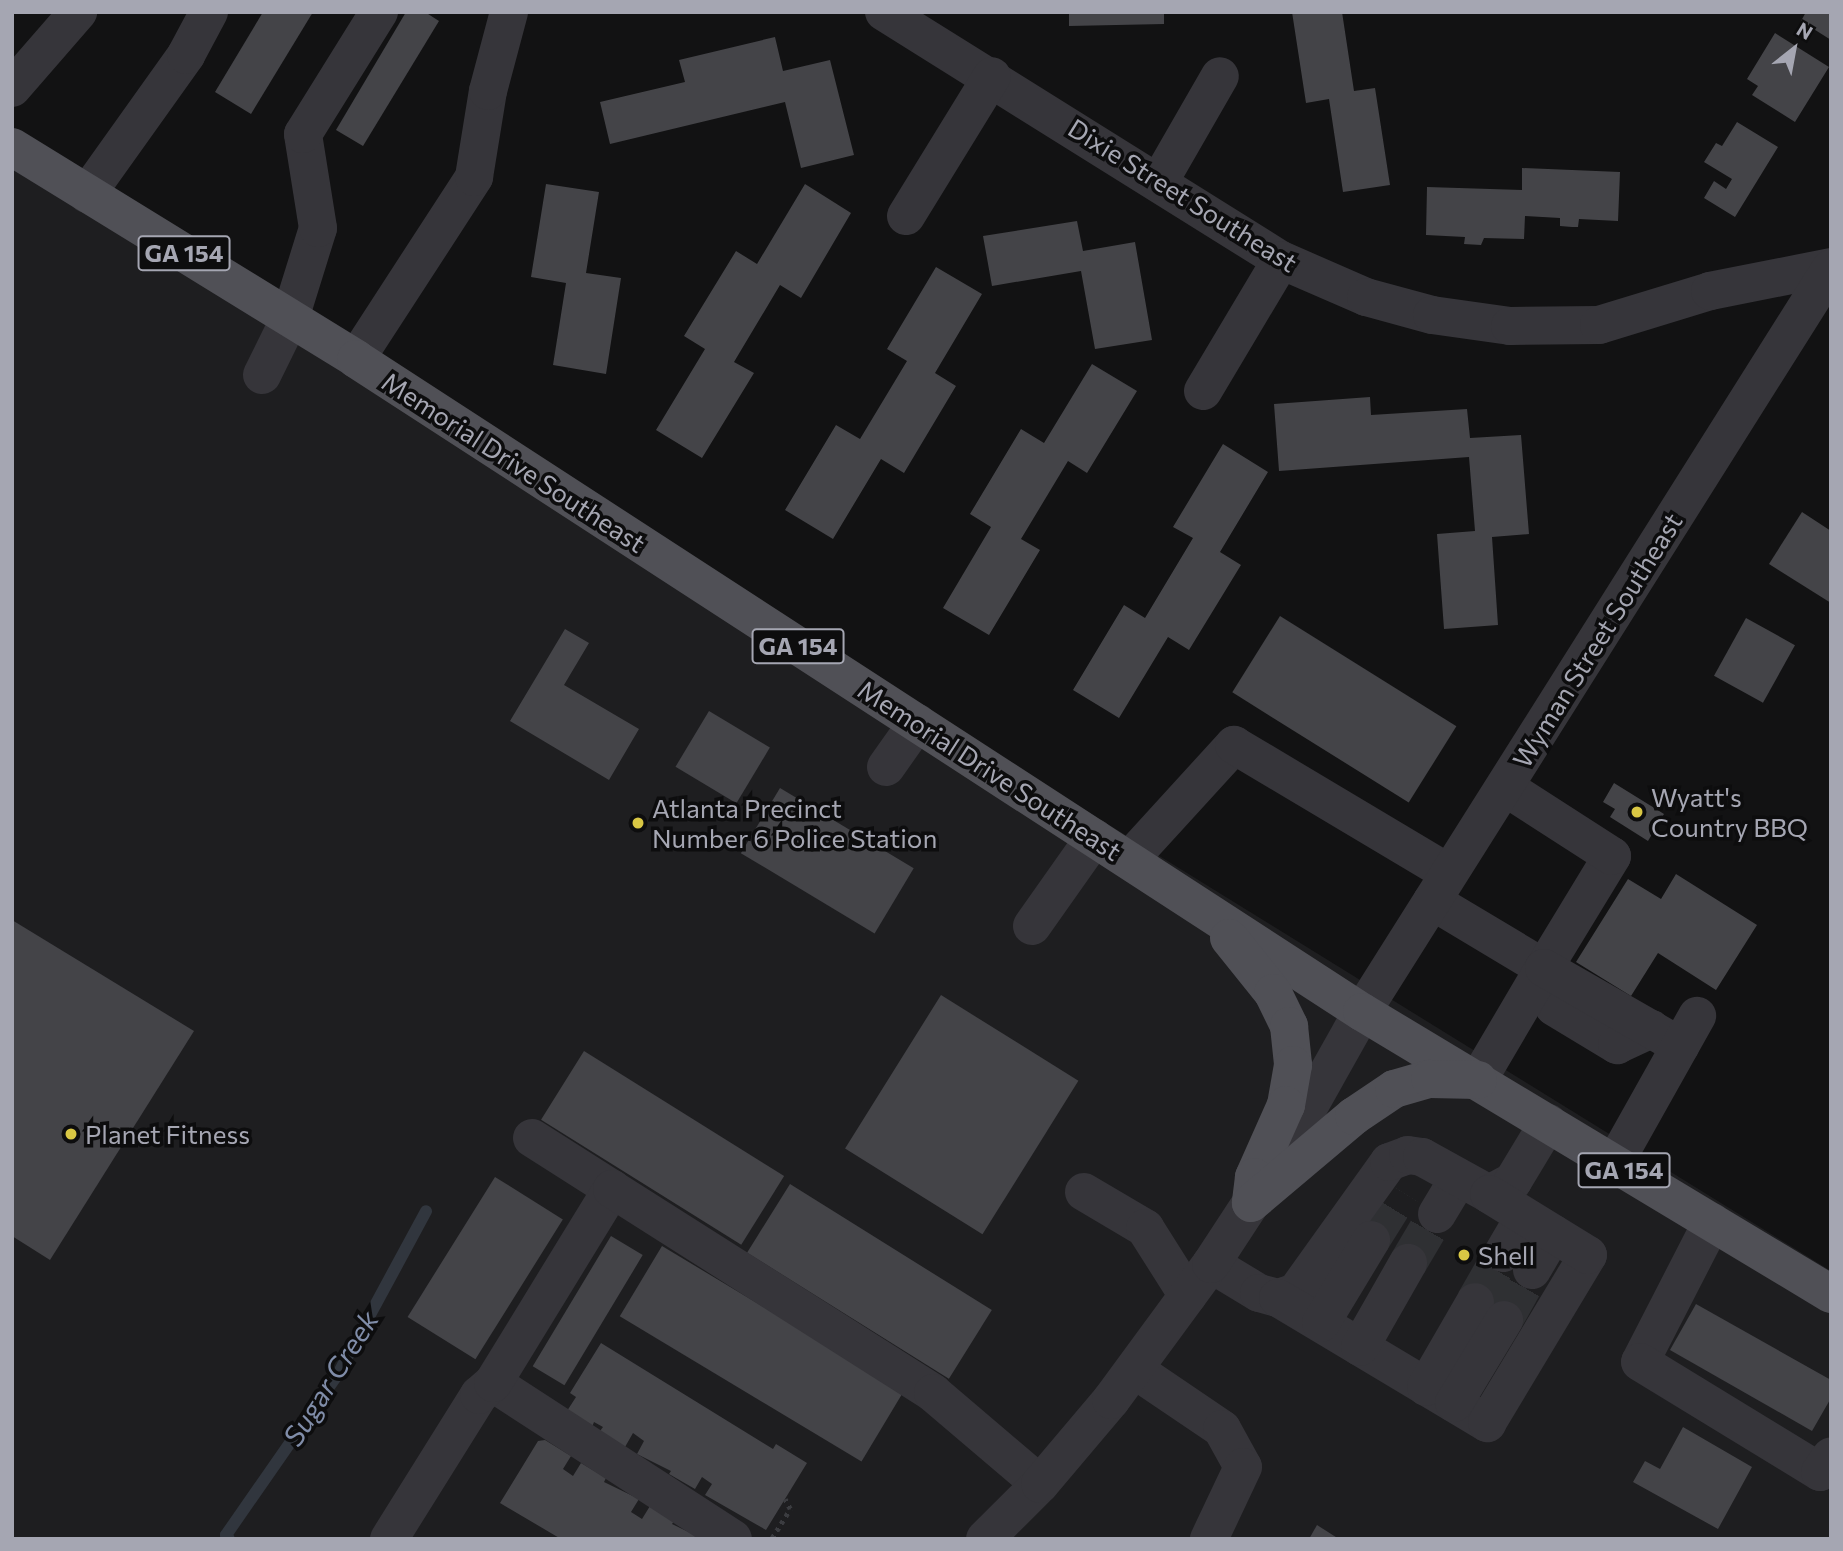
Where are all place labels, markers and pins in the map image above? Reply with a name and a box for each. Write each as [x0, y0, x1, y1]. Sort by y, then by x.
place label: Wyatt's Country BBQ [1651, 781, 1808, 842]
place label: Atlanta Precinct Number 6 Police Station [652, 792, 937, 854]
marker: Wyatt's Country BBQ [1629, 804, 1645, 820]
marker: Atlanta Precinct Number 6 Police Station [630, 815, 646, 831]
place label: Planet Fitness [85, 1118, 250, 1150]
marker: Planet Fitness [63, 1126, 79, 1142]
place label: Shell [1478, 1239, 1535, 1271]
marker: Shell [1456, 1247, 1472, 1263]

